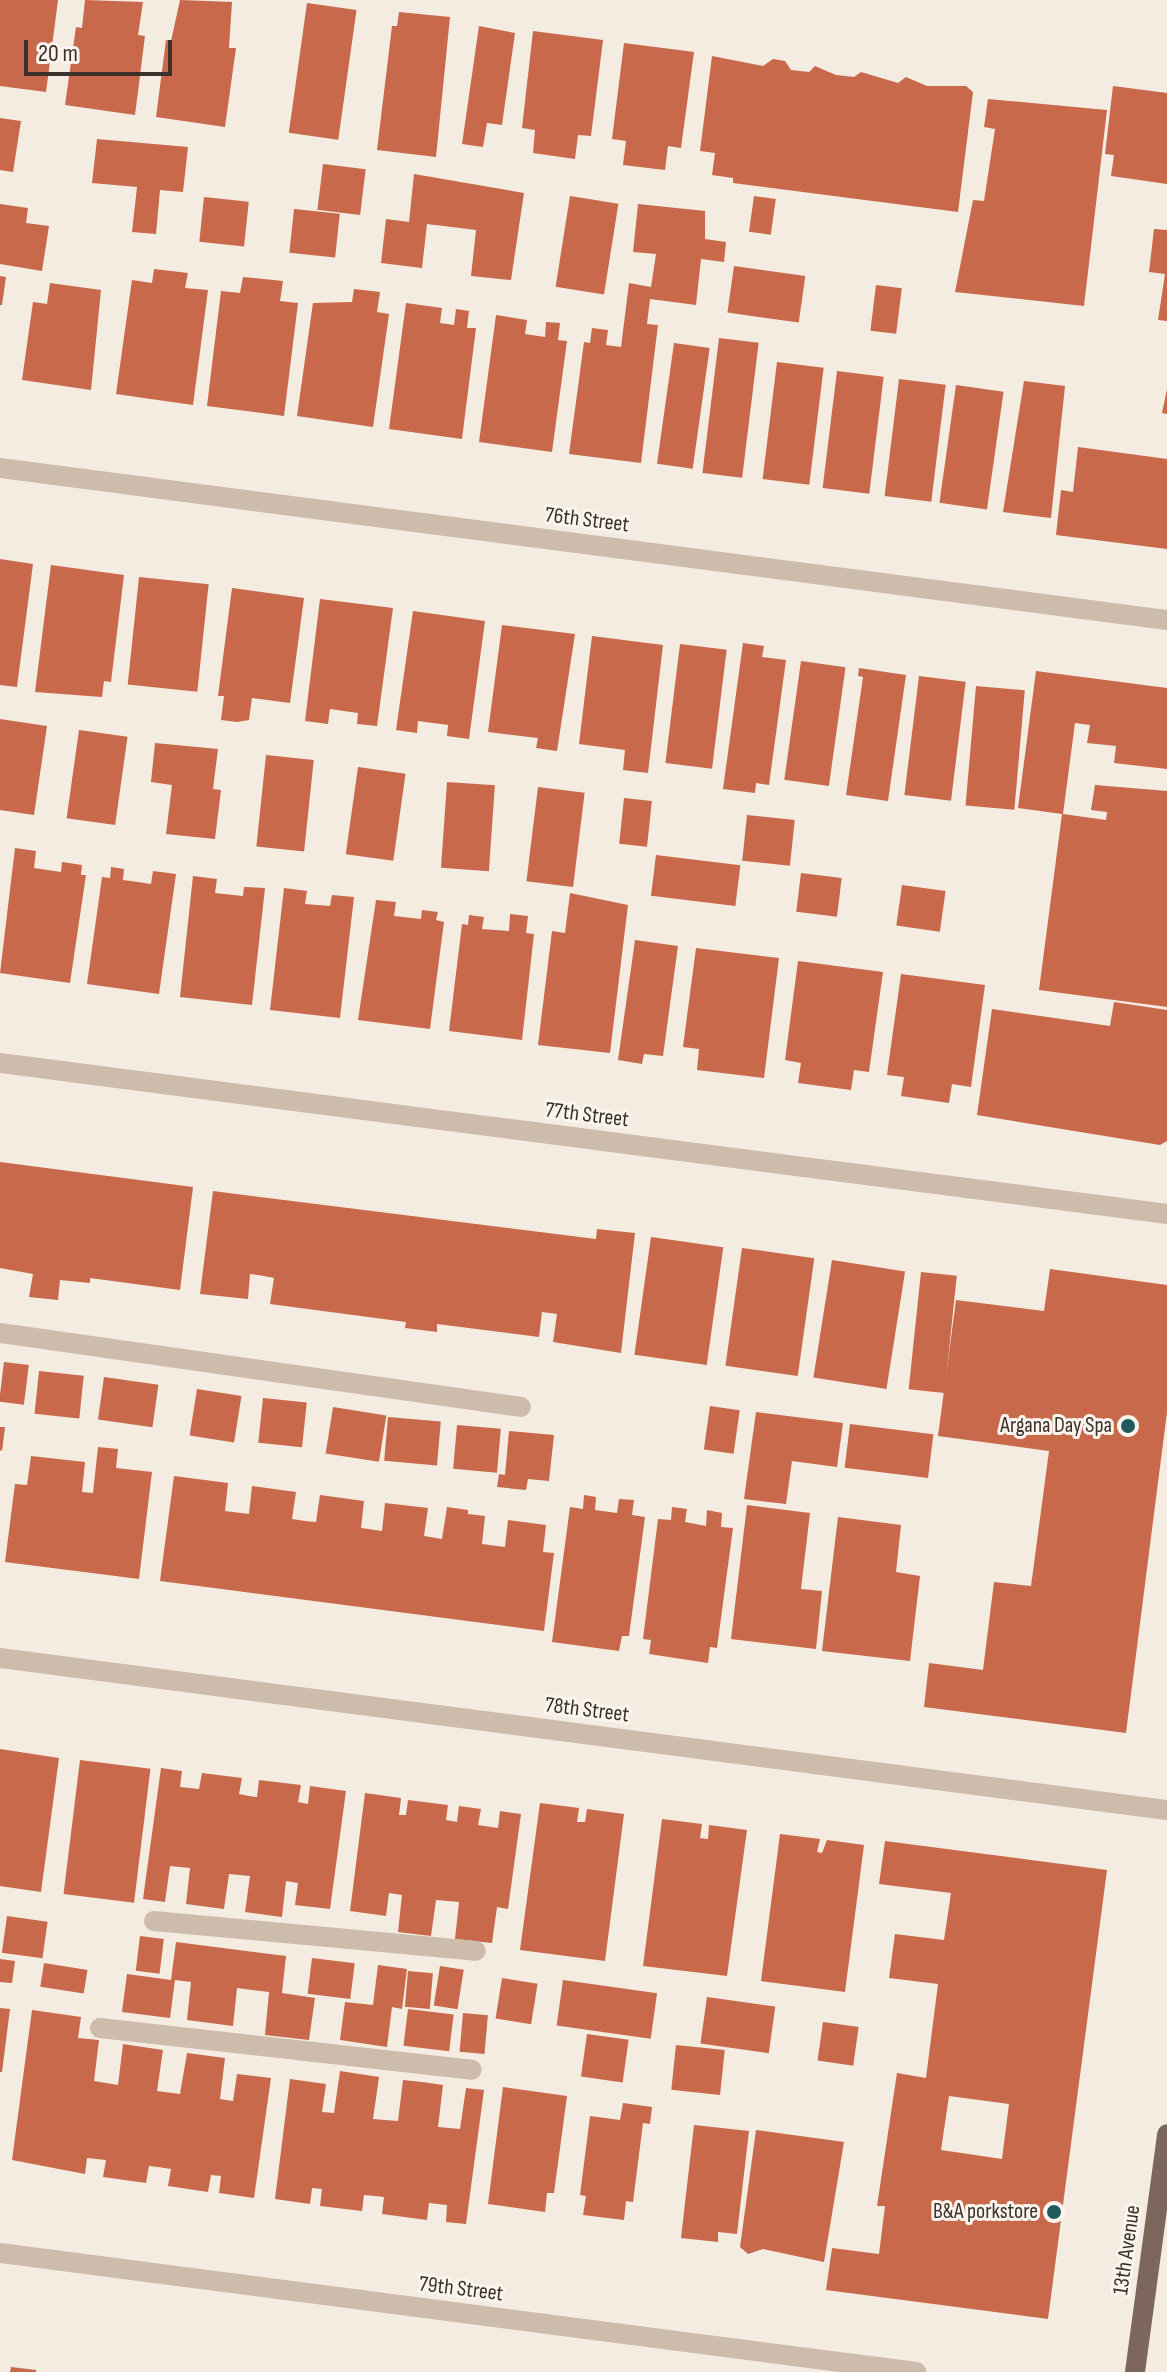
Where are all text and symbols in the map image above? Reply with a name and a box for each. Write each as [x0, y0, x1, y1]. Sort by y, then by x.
scale bar [28, 24, 176, 74]
text: 20 m [38, 39, 78, 68]
street label: 76th Street [543, 502, 631, 538]
street label: 77th Street [544, 1097, 630, 1133]
place label: Argana Day Spa [1000, 1413, 1112, 1439]
marker: Argana Day Spa [1119, 1417, 1137, 1435]
street label: 78th Street [544, 1692, 630, 1728]
place label: B&A porkstore [933, 2199, 1038, 2225]
marker: B&A porkstore [1045, 2203, 1063, 2221]
street label: 13th Avenue [1108, 2203, 1146, 2297]
street label: 79th Street [417, 2271, 505, 2307]

